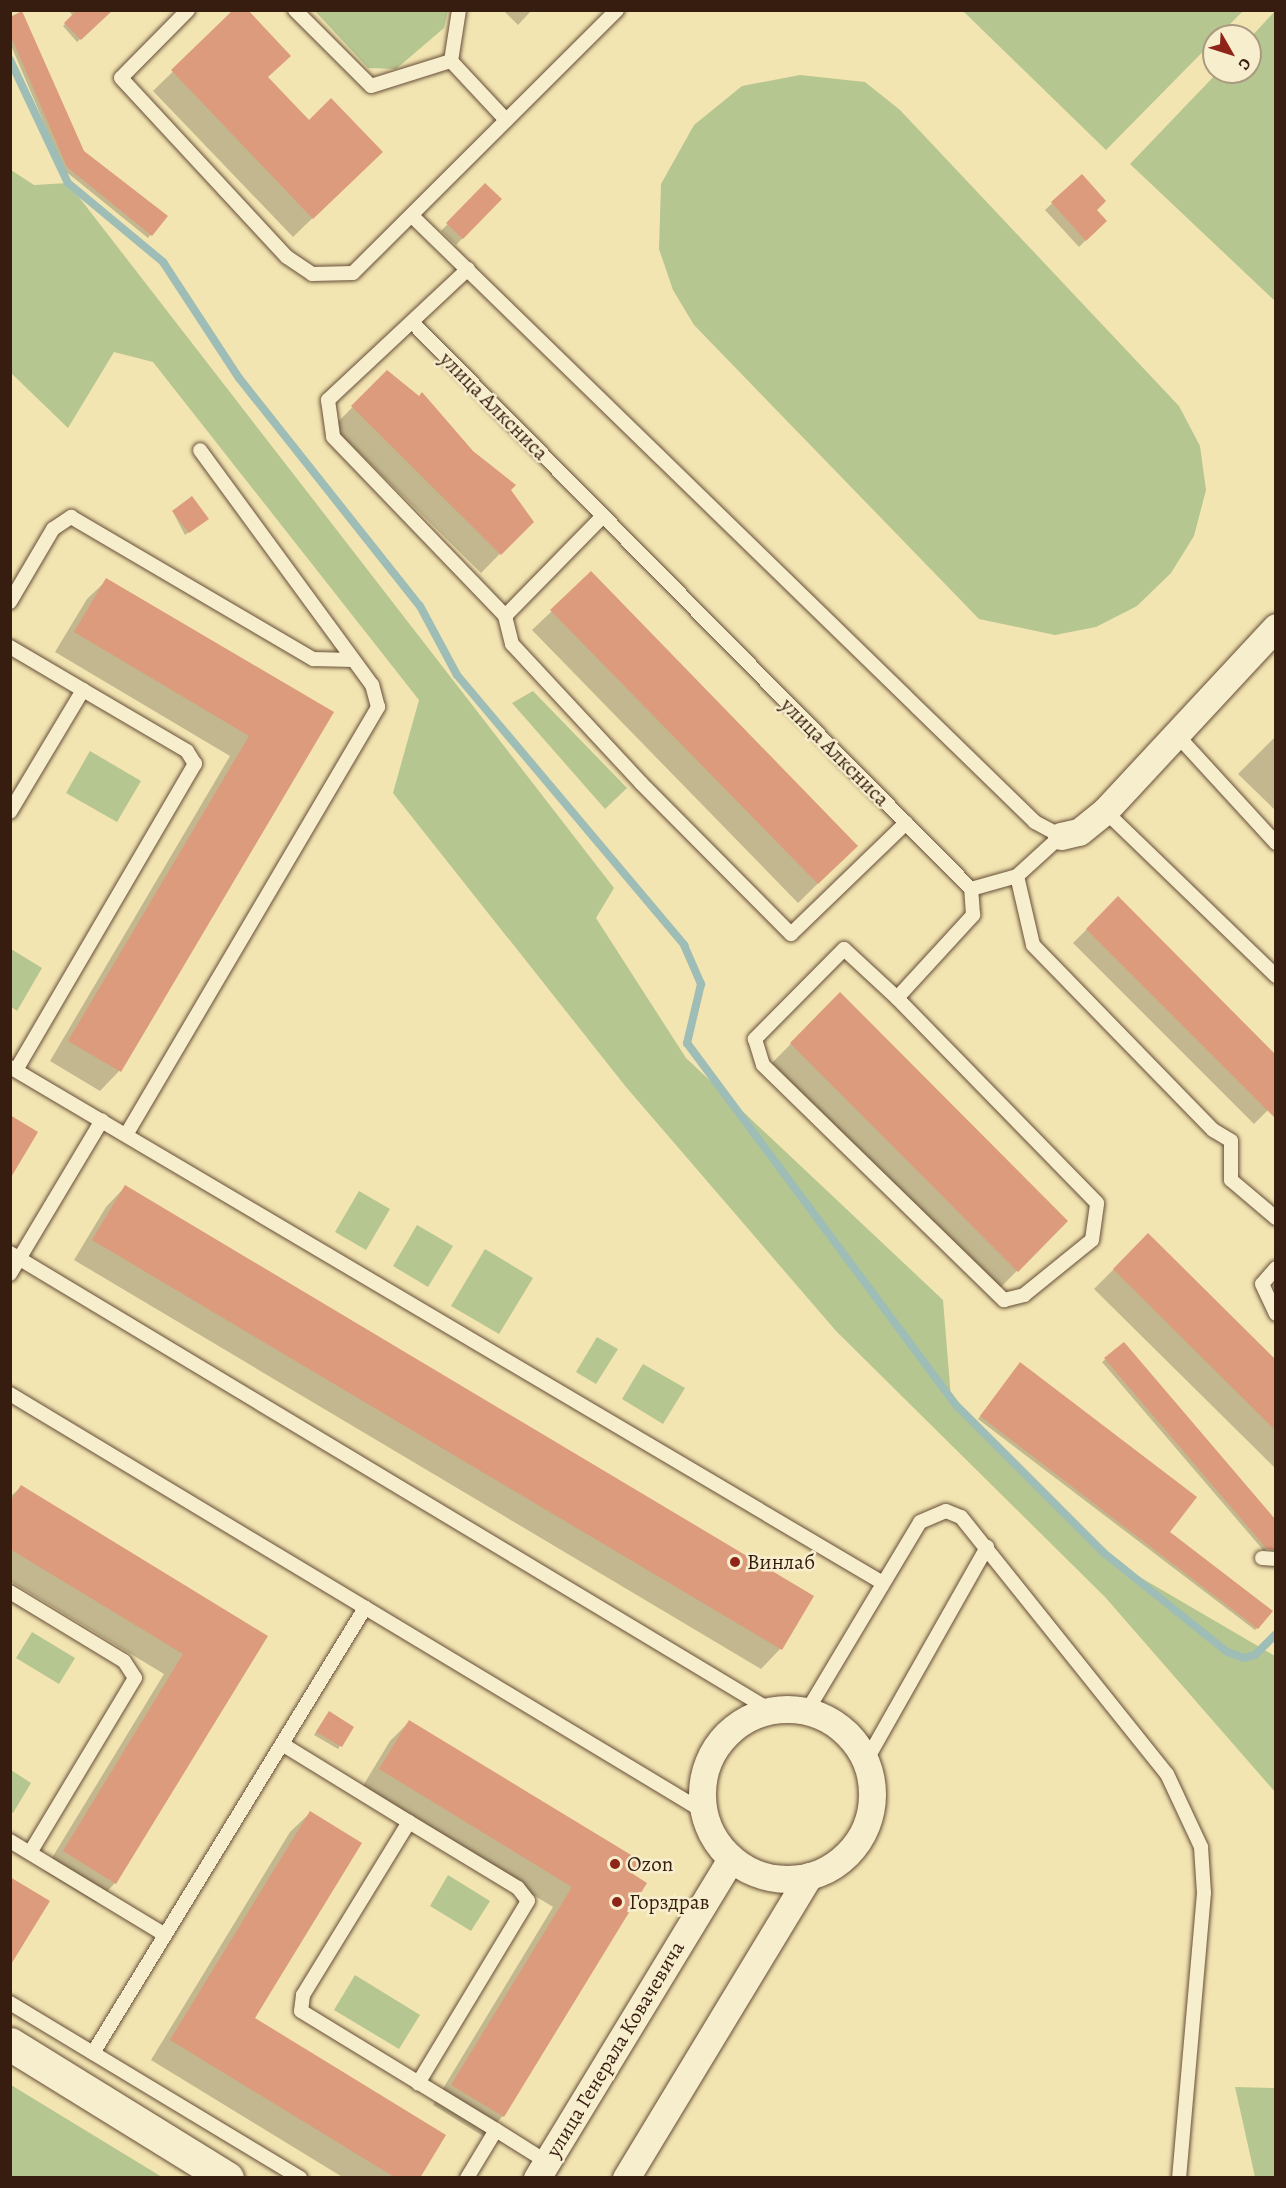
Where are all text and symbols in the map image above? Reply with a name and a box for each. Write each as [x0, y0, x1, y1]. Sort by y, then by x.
north arrow [1202, 24, 1262, 84]
text: С [1233, 53, 1256, 75]
street label: улица Алксниса [434, 346, 554, 466]
street label: улица Алксниса [775, 692, 895, 812]
place label: Винлаб [747, 1549, 815, 1575]
marker: Винлаб [728, 1555, 742, 1569]
place label: Ozon [627, 1851, 673, 1877]
marker: Ozon [608, 1857, 622, 1871]
place label: Горздрав [629, 1889, 710, 1915]
marker: Горздрав [610, 1895, 624, 1909]
street label: улица Генерала Ковачевича [540, 1936, 690, 2162]

